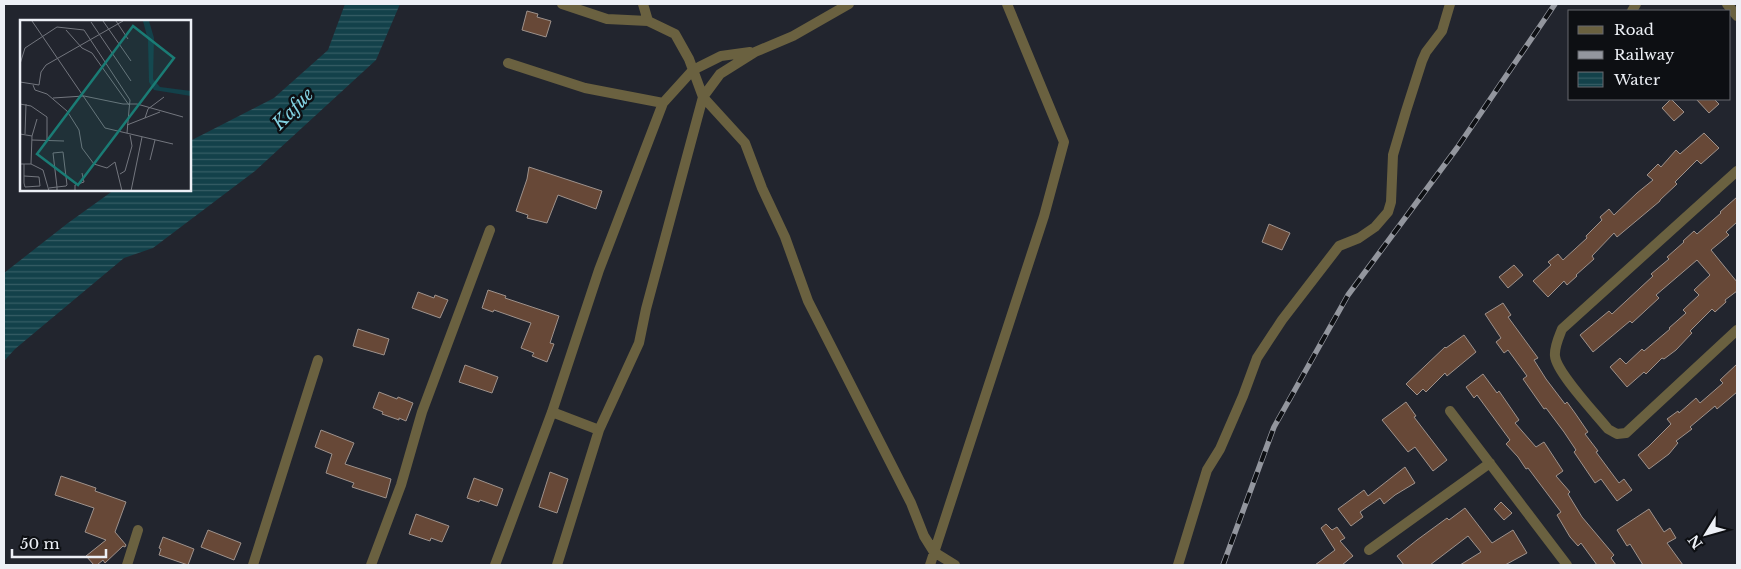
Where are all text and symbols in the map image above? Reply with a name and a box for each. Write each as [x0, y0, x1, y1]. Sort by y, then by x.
legend [1568, 10, 1731, 100]
inset map [20, 20, 191, 191]
text: Road [1614, 20, 1654, 39]
text: Railway [1614, 45, 1675, 64]
text: Water [1613, 70, 1661, 89]
water label: Kafue [267, 83, 318, 135]
north arrow [1681, 509, 1731, 559]
scale bar [12, 526, 106, 558]
text: N [1684, 531, 1707, 552]
text: 50 m [20, 534, 60, 553]

